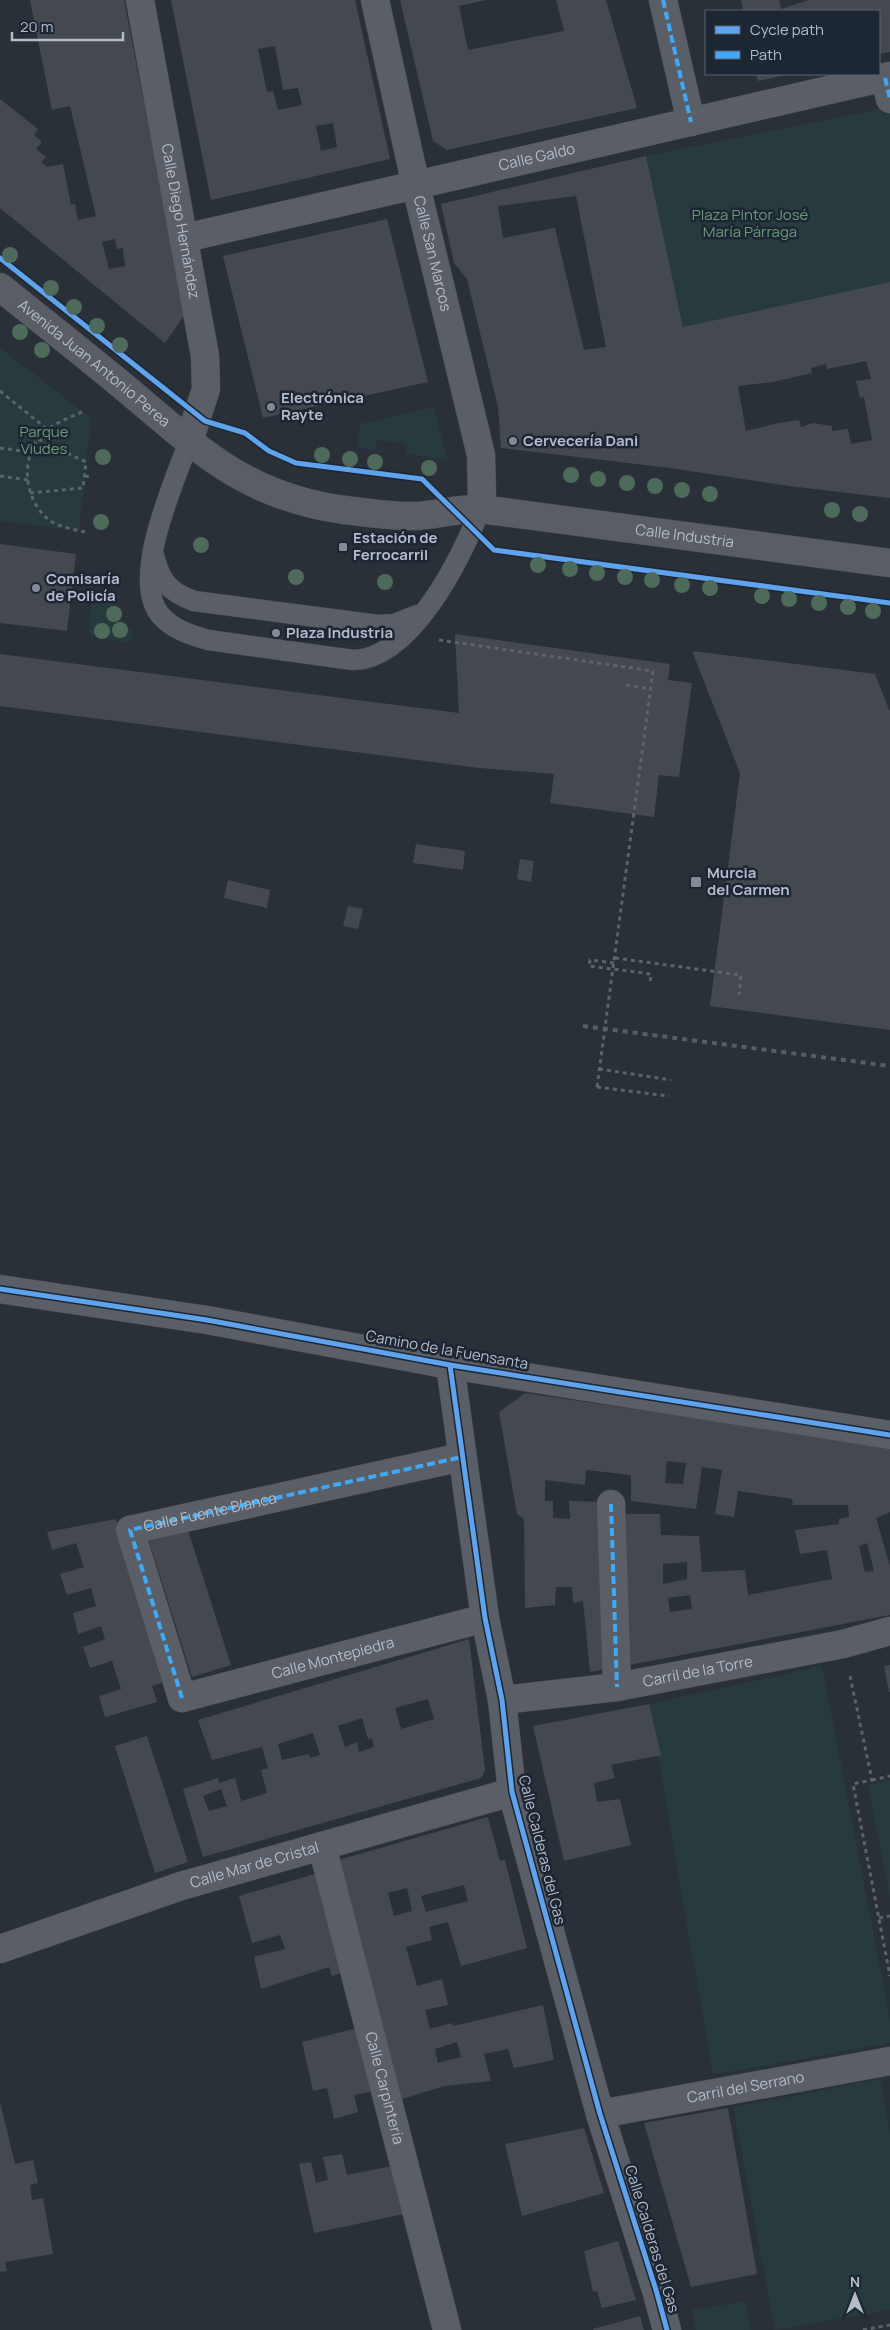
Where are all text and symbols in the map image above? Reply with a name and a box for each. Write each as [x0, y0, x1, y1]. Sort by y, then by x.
scale bar [12, 10, 124, 42]
legend [705, 10, 880, 75]
text: 20 m [20, 16, 53, 37]
text: Cycle path [750, 19, 824, 40]
text: Path [750, 44, 782, 65]
street label: Calle Galdo [496, 138, 577, 176]
street label: Calle Diego Hernández [156, 142, 205, 301]
street label: Calle San Marcos [409, 193, 457, 314]
park label: Plaza Pintor José María Párraga [692, 204, 809, 242]
street label: Avenida Juan Antonio Perea [14, 294, 175, 432]
place label: Electrónica Rayte [281, 387, 364, 425]
marker: Electrónica Rayte [265, 401, 277, 413]
park label: Parque Viudes [19, 421, 69, 459]
place label: Cervecería Dani [523, 430, 638, 451]
marker: Cervecería Dani [507, 435, 519, 447]
street label: Calle Industria [634, 519, 735, 552]
place label: Estación de Ferrocarril [353, 527, 438, 565]
marker: Estación de Ferrocarril [337, 541, 349, 553]
place label: Comisaría de Policía [46, 568, 120, 606]
marker: Comisaría de Policía [30, 582, 42, 594]
place label: Plaza Industria [286, 622, 393, 643]
marker: Plaza Industria [270, 627, 282, 639]
place label: Murcia del Carmen [707, 862, 790, 900]
marker: Murcia del Carmen [689, 875, 703, 889]
street label: Camino de la Fuensanta [364, 1325, 530, 1374]
street label: Calle Fuente Blanca [141, 1487, 279, 1537]
street label: Calle Montepiedra [269, 1631, 396, 1684]
street label: Carril de la Torre [641, 1650, 755, 1692]
street label: Calle Calderas del Gas [514, 1773, 571, 1927]
street label: Calle Mar de Cristal [187, 1836, 321, 1893]
street label: Calle Carpintería [360, 2029, 410, 2146]
street label: Carril del Serrano [685, 2066, 806, 2108]
street label: Calle Calderas del Gas [620, 2162, 685, 2315]
north arrow [830, 2270, 880, 2320]
text: N [850, 2272, 860, 2291]

